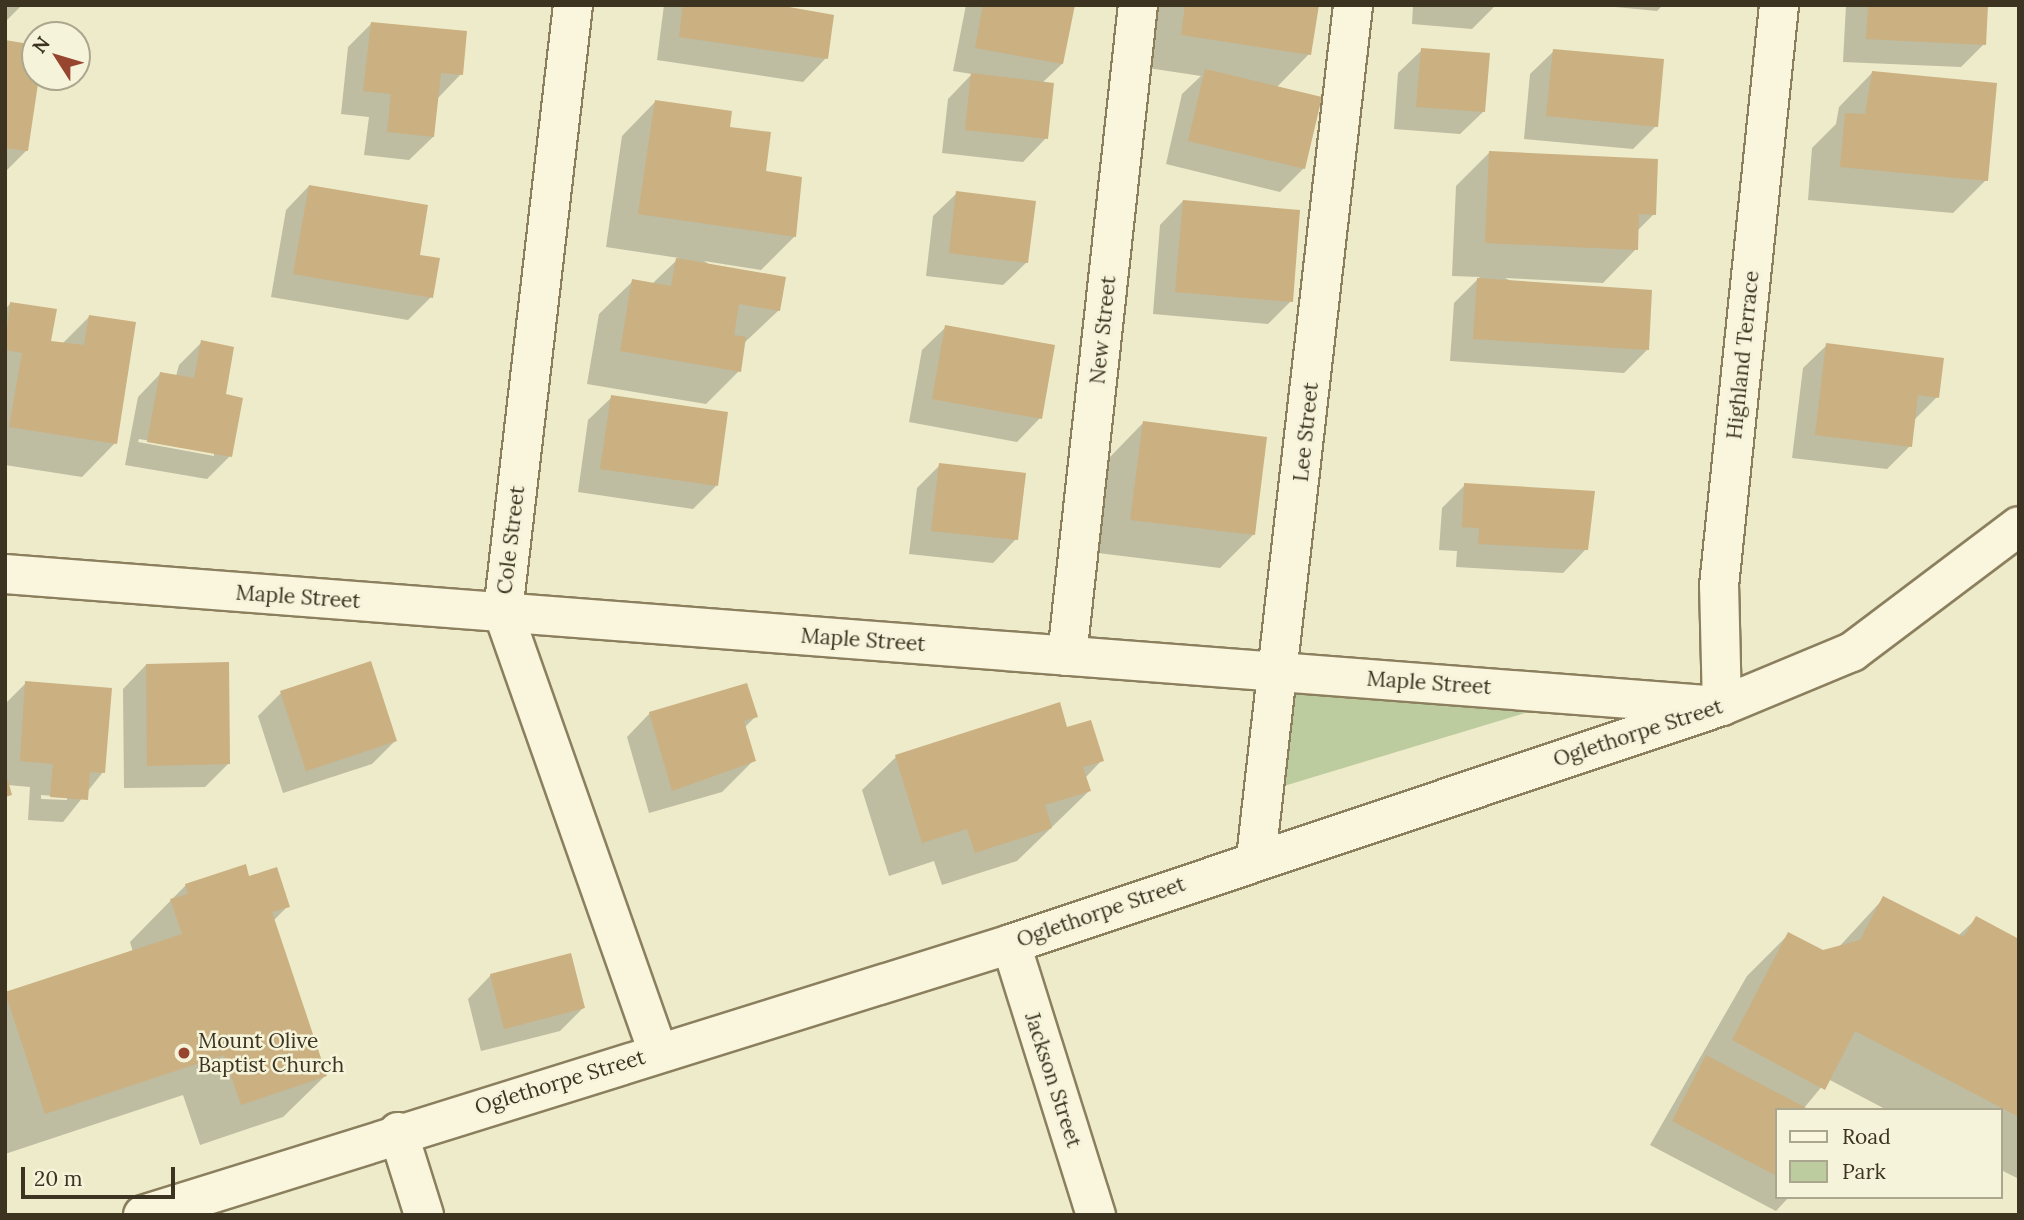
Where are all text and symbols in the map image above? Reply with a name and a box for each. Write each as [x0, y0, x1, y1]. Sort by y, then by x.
north arrow [21, 21, 91, 91]
text: N [27, 31, 55, 58]
street label: Highland Terrace [1722, 269, 1764, 441]
street label: New Street [1085, 274, 1121, 386]
street label: Lee Street [1288, 381, 1324, 483]
street label: Cole Street [492, 484, 530, 596]
street label: Maple Street [235, 580, 361, 614]
street label: Maple Street [800, 623, 926, 657]
street label: Maple Street [1366, 666, 1492, 700]
street label: Oglethorpe Street [1550, 694, 1726, 772]
street label: Oglethorpe Street [1013, 871, 1189, 953]
street label: Jackson Street [1019, 1009, 1087, 1151]
place label: Mount Olive Baptist Church [198, 1028, 344, 1078]
street label: Oglethorpe Street [472, 1044, 648, 1120]
marker: Mount Olive Baptist Church [176, 1045, 192, 1061]
legend [1776, 1108, 2003, 1199]
text: Road [1842, 1123, 1891, 1150]
scale bar [24, 1154, 178, 1198]
text: Park [1842, 1158, 1886, 1185]
text: 20 m [34, 1165, 83, 1192]

